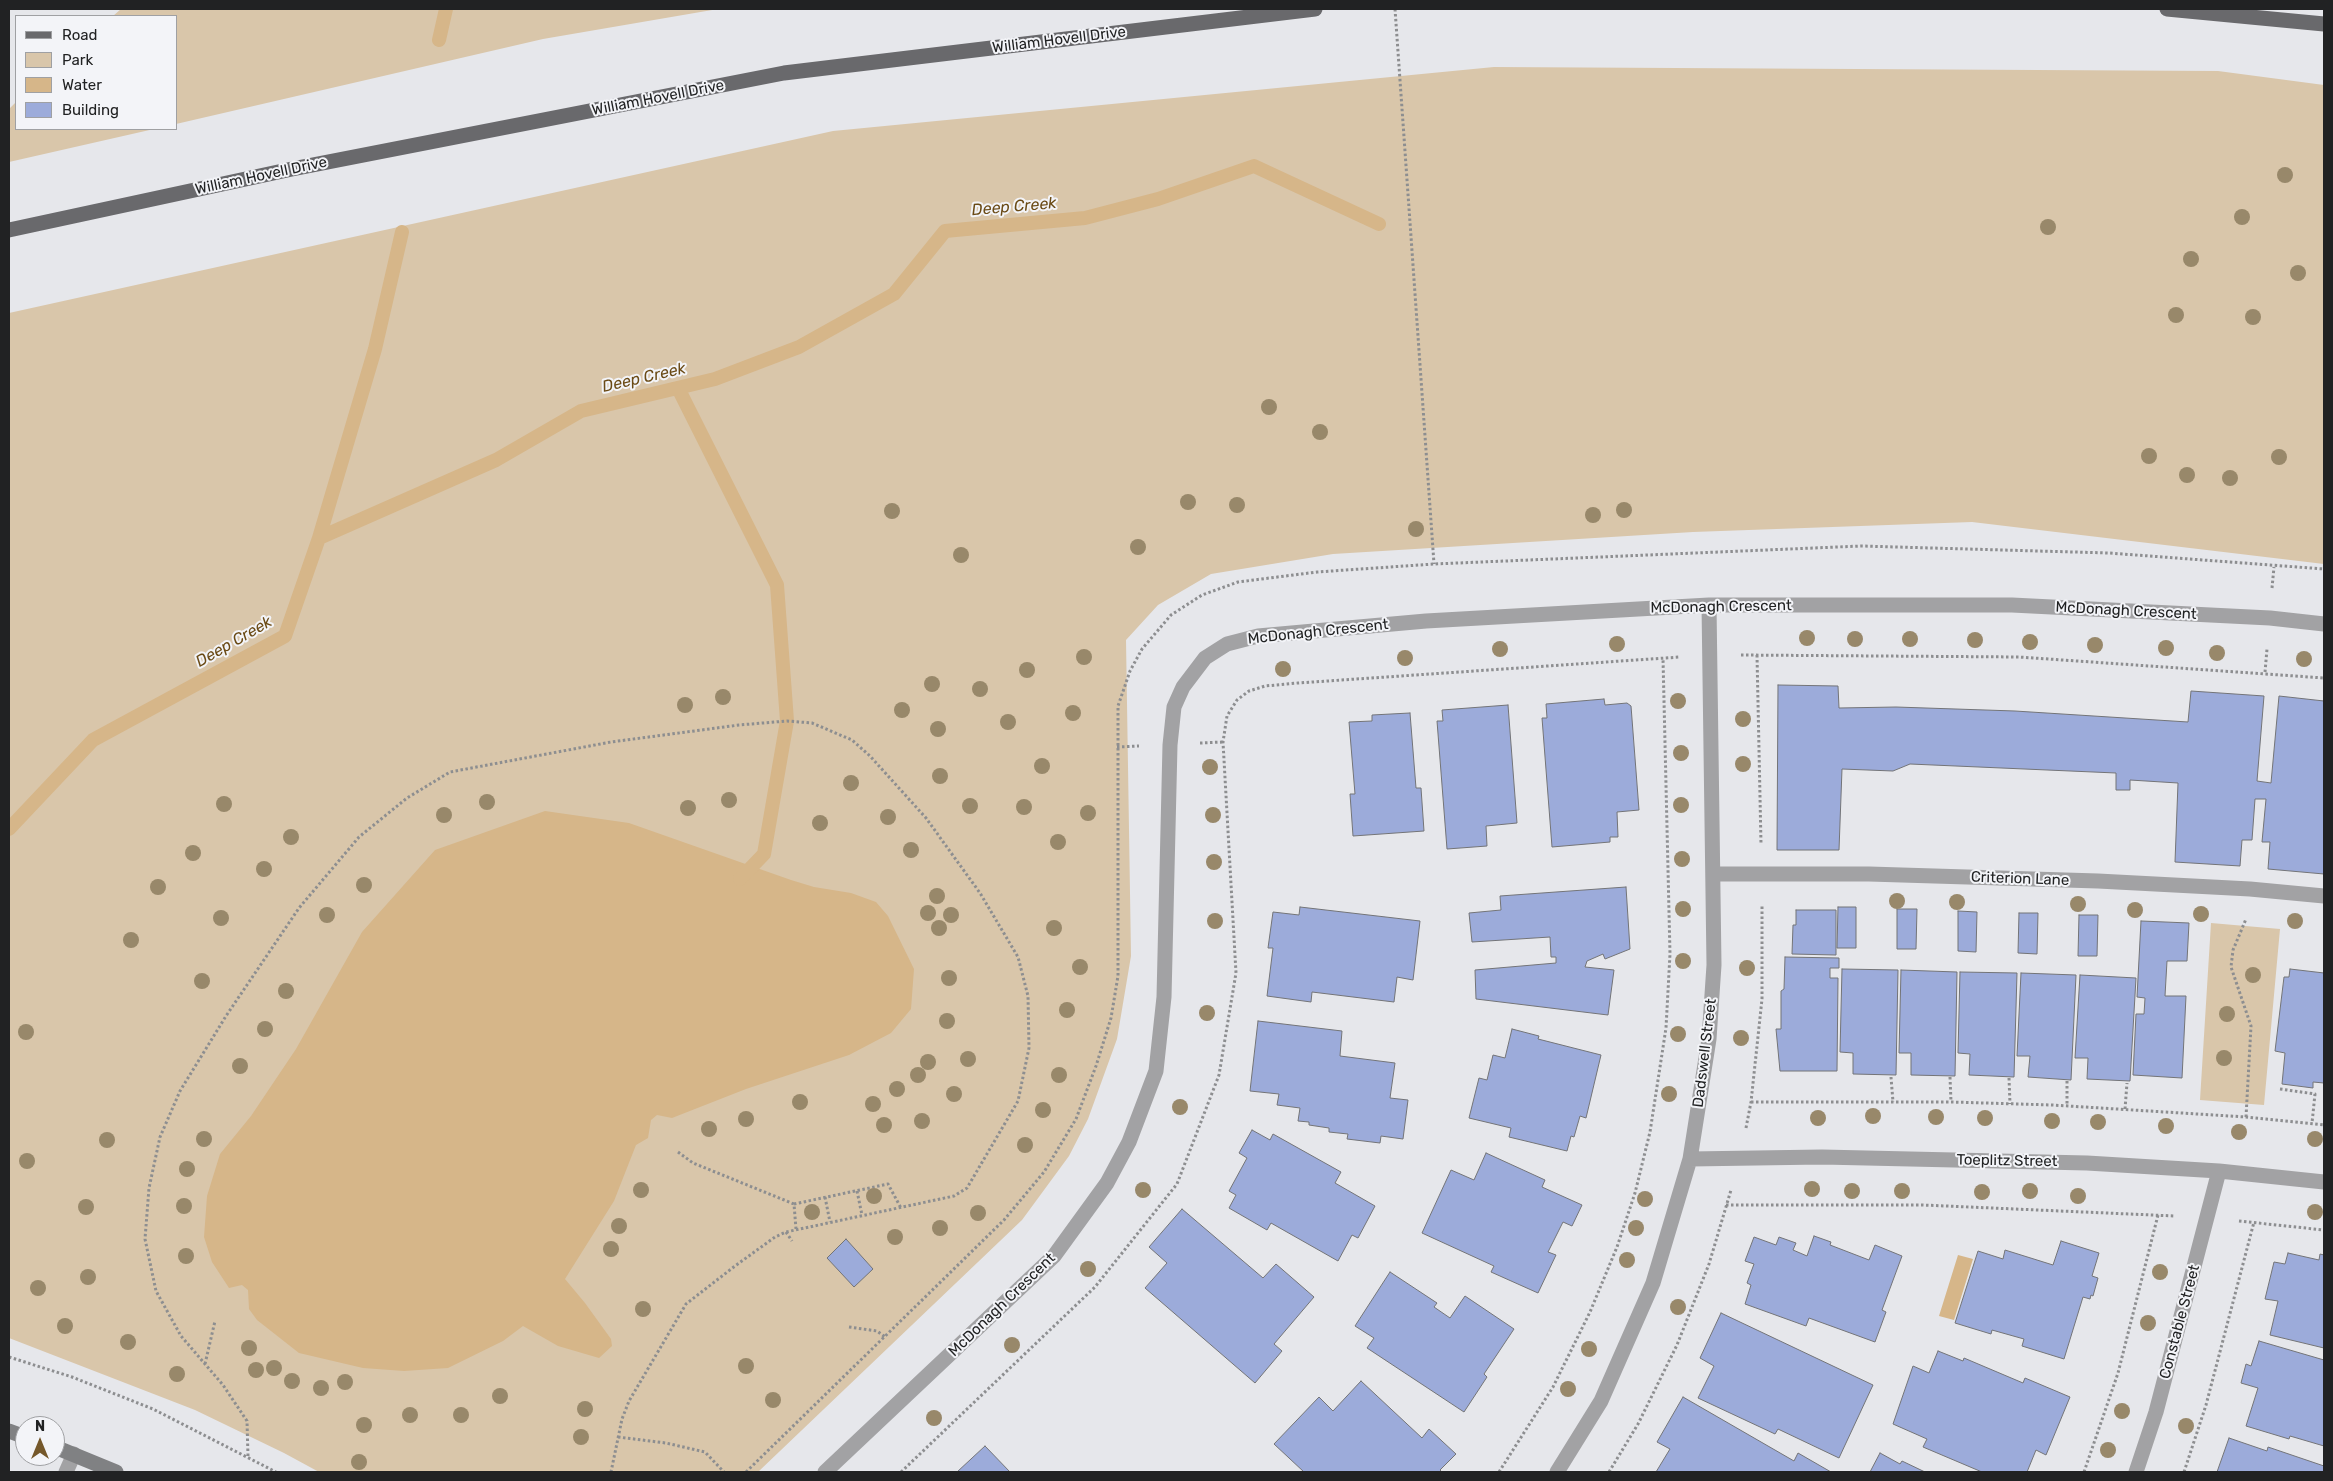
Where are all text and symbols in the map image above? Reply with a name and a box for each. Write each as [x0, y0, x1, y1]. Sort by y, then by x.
legend [15, 15, 178, 130]
street label: William Hovell Drive [991, 23, 1127, 57]
text: Road [62, 26, 98, 44]
text: Park [62, 51, 93, 69]
text: Water [62, 76, 102, 94]
street label: William Hovell Drive [590, 76, 726, 120]
text: Building [62, 101, 119, 119]
street label: William Hovell Drive [193, 153, 329, 199]
water label: Deep Creek [971, 194, 1057, 220]
water label: Deep Creek [600, 359, 688, 397]
street label: McDonagh Crescent [1650, 597, 1792, 617]
street label: McDonagh Crescent [2055, 598, 2197, 624]
water label: Deep Creek [192, 612, 276, 672]
street label: McDonagh Crescent [1247, 616, 1389, 648]
street label: Criterion Lane [1970, 868, 2070, 890]
street label: Dadswell Street [1689, 998, 1721, 1108]
street label: Toeplitz Street [1956, 1151, 2058, 1171]
street label: McDonagh Crescent [945, 1249, 1059, 1361]
street label: Constable Street [2156, 1263, 2204, 1381]
north arrow [15, 1416, 65, 1466]
text: N [35, 1418, 45, 1435]

